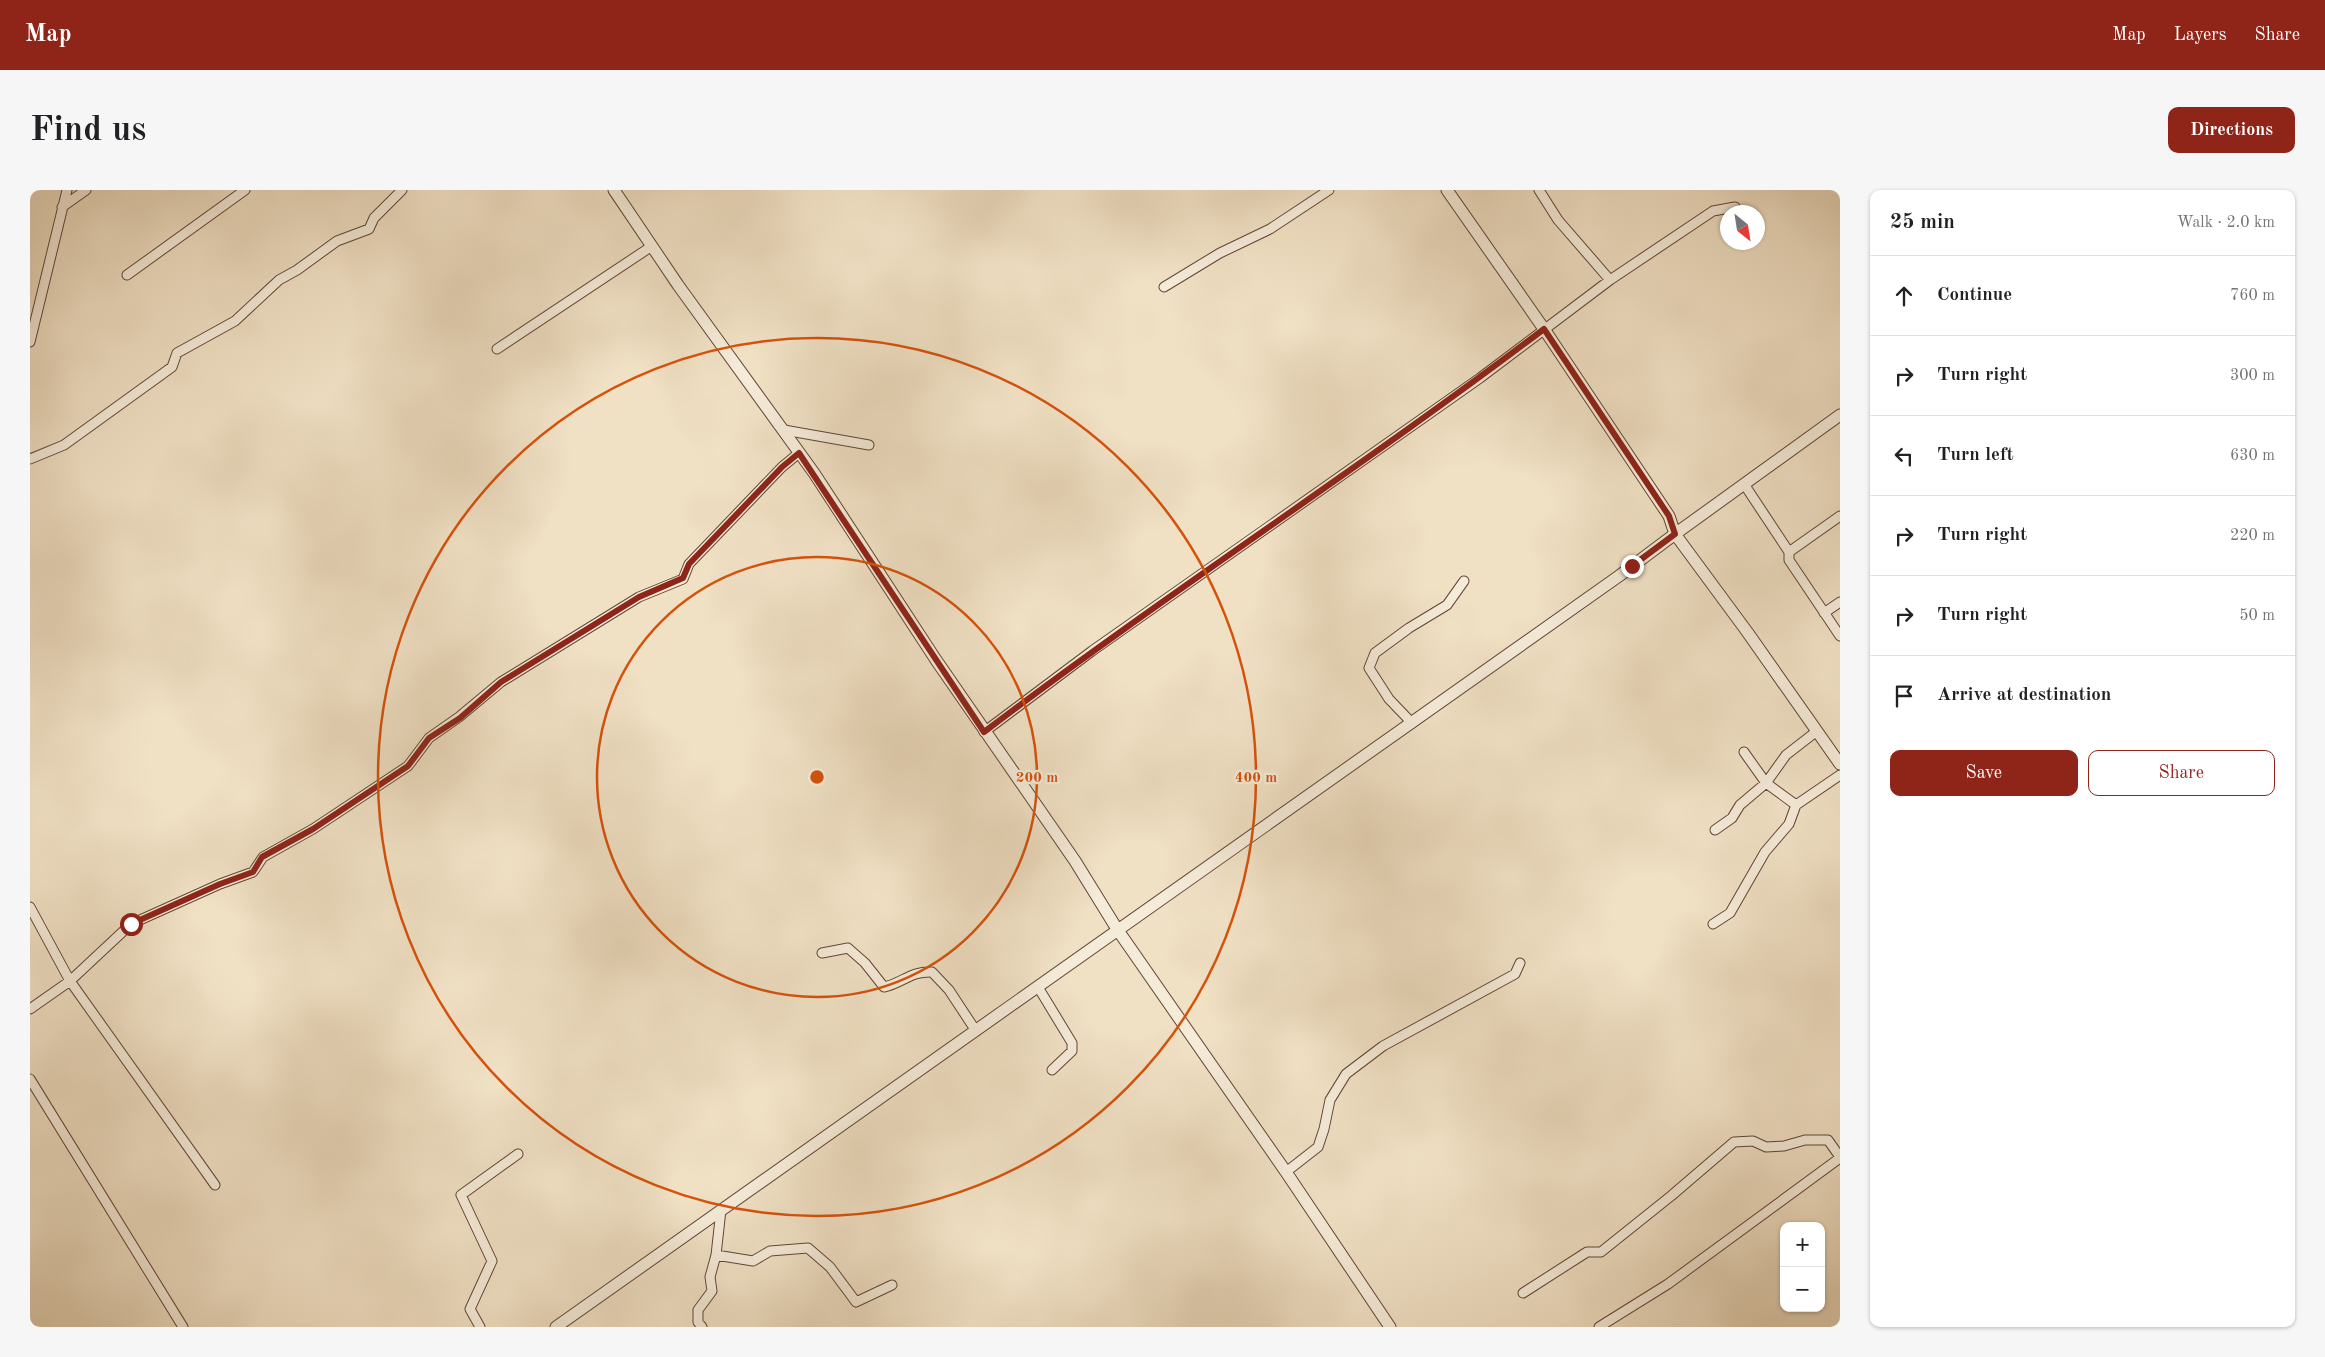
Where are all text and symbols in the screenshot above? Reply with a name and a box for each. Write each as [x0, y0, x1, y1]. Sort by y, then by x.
text: Map [25, 23, 72, 47]
text: Map [2112, 26, 2146, 44]
text: Layers [2174, 26, 2226, 44]
text: Share [2254, 26, 2300, 44]
button: Directions [2168, 107, 2295, 153]
text: Find us [30, 113, 146, 148]
north arrow [1720, 205, 1765, 250]
text: 25 min [1890, 212, 1955, 233]
text: Walk · 2.0 km [2177, 215, 2275, 231]
icon: ahead [1890, 282, 1918, 310]
text: Continue [1937, 286, 2012, 305]
text: 760 m [2230, 288, 2275, 304]
icon: right [1890, 362, 1918, 390]
text: Turn right [1937, 366, 2027, 385]
text: 300 m [2230, 368, 2275, 384]
icon: left [1890, 442, 1918, 470]
text: Turn left [1937, 446, 2014, 465]
text: 630 m [2230, 448, 2275, 464]
icon: right [1890, 522, 1918, 550]
text: Turn right [1937, 526, 2027, 545]
text: 220 m [2230, 528, 2275, 544]
route end [1621, 555, 1644, 578]
icon: right [1890, 602, 1918, 630]
text: Turn right [1937, 606, 2027, 625]
text: 50 m [2239, 608, 2275, 624]
icon: arrive [1890, 682, 1918, 710]
text: Arrive at destination [1937, 686, 2111, 705]
button: Save [1890, 750, 2078, 796]
button: Share [2088, 750, 2275, 796]
centre of rings [808, 768, 826, 786]
text: 200 m [1016, 771, 1058, 786]
text: 400 m [1235, 771, 1277, 786]
route start [120, 913, 143, 936]
map controls [1780, 1222, 1825, 1312]
button: + [1780, 1222, 1825, 1267]
button: − [1780, 1267, 1825, 1312]

